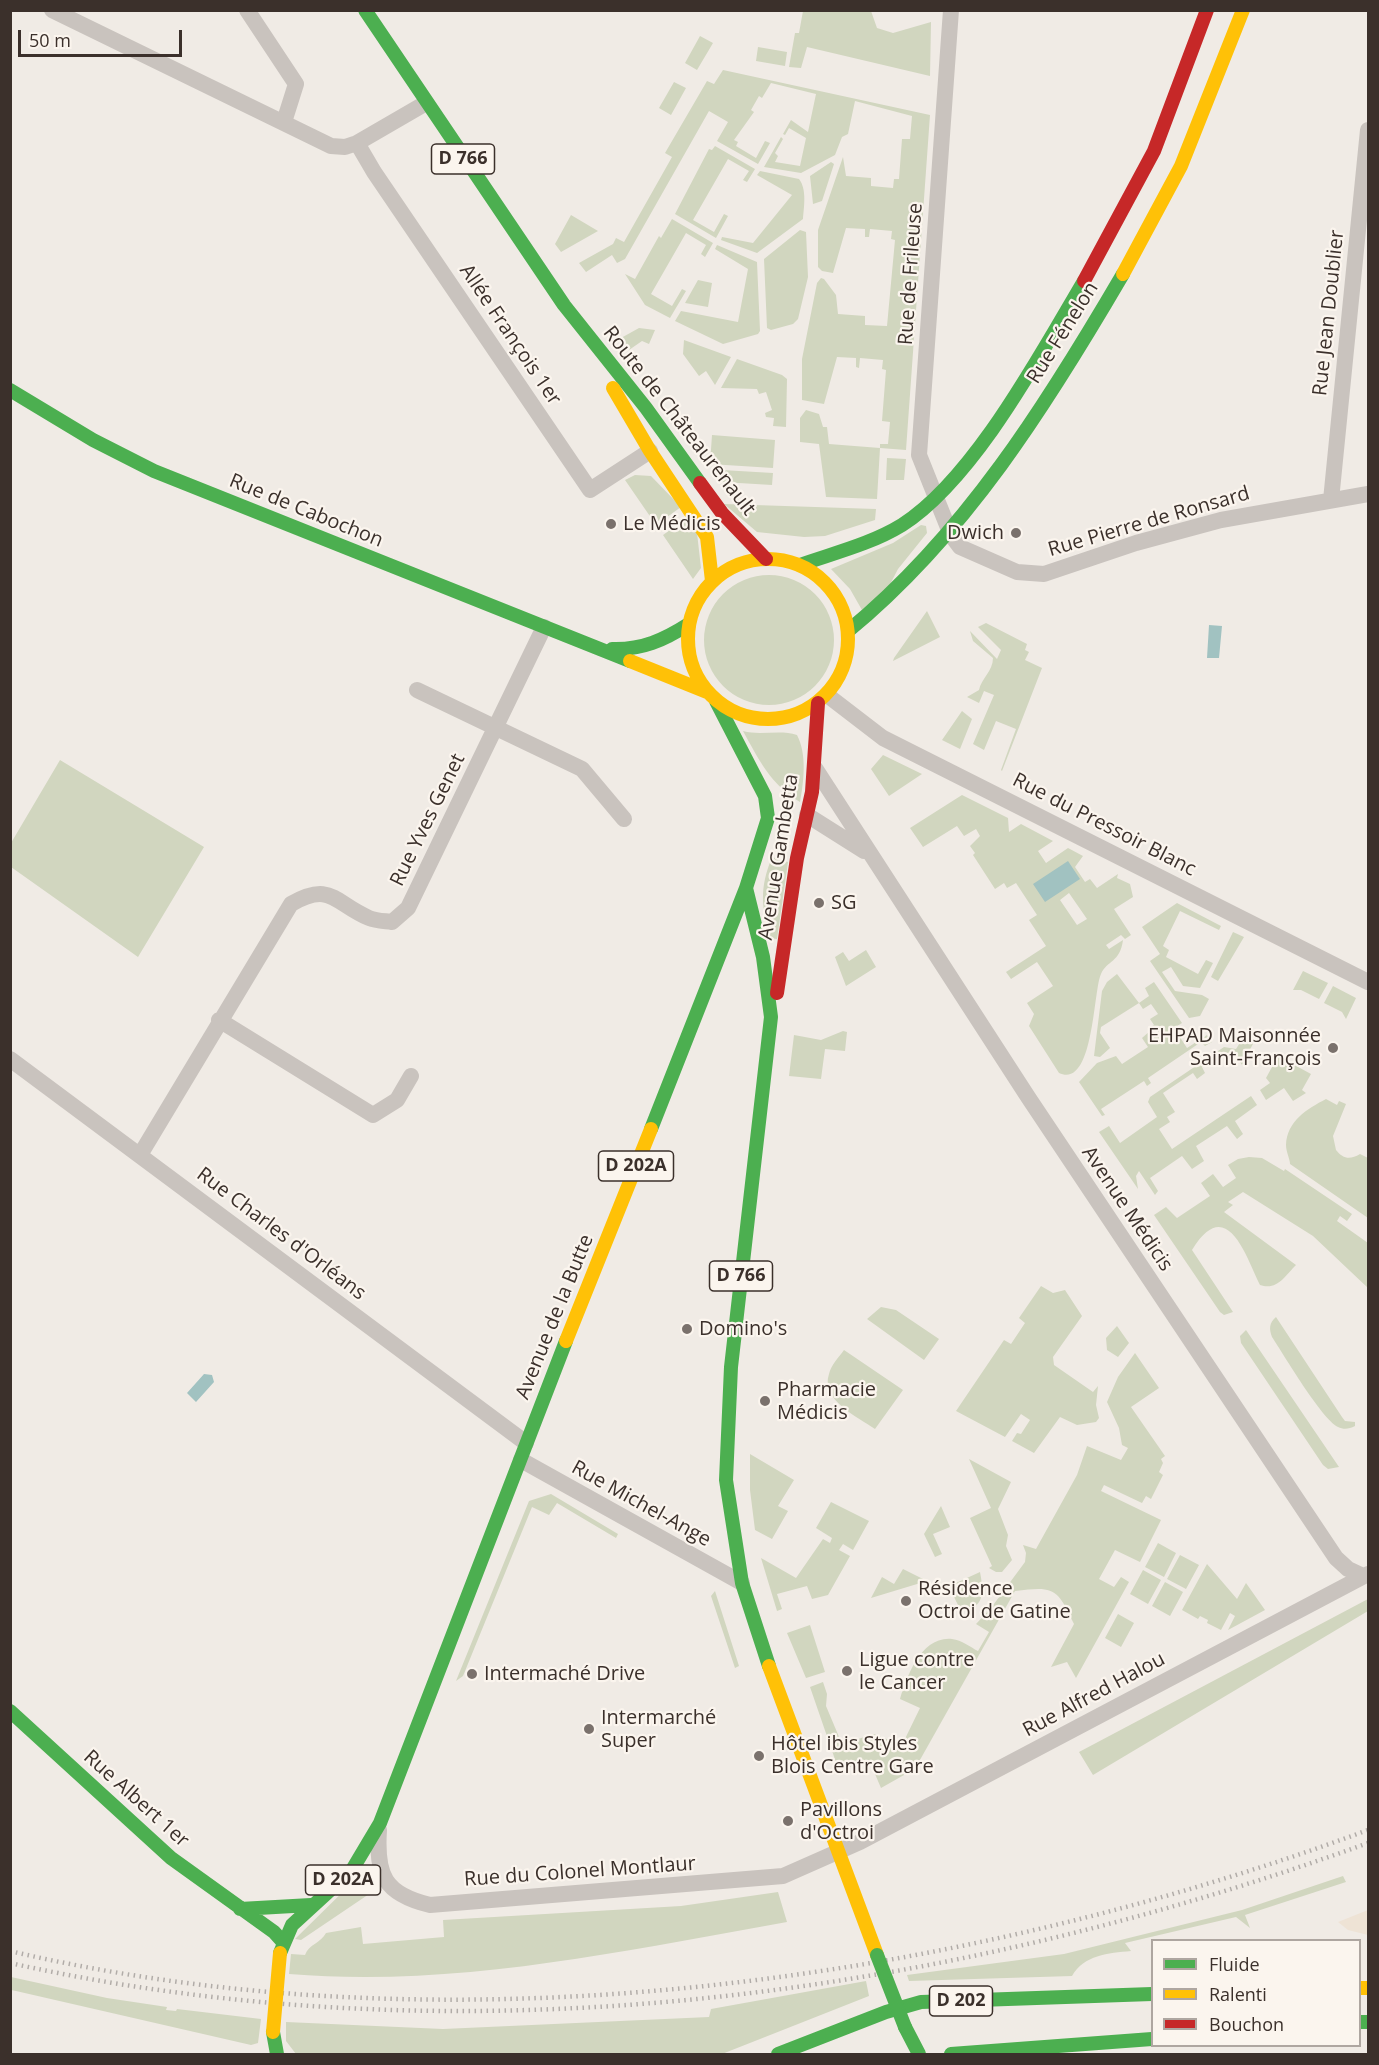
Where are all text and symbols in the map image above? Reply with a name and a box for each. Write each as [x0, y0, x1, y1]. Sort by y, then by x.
scale bar [21, 18, 184, 56]
text: 50 m [29, 28, 71, 52]
road number: D 766 [432, 144, 494, 174]
street label: Rue de Frileuse [894, 202, 928, 346]
street label: Rue Jean Doublier [1308, 229, 1350, 397]
street label: Allée François 1er [454, 260, 566, 410]
street label: Rue Fénelon [1022, 278, 1104, 388]
street label: Route de Châteaurenault [598, 321, 760, 521]
street label: Rue de Cabochon [226, 469, 386, 553]
street label: Rue Pierre de Ronsard [1045, 482, 1253, 562]
place label: Le Médicis [623, 512, 721, 536]
marker: Le Médicis [604, 517, 618, 531]
place label: Dwich [947, 521, 1004, 545]
marker: Dwich [1009, 526, 1023, 540]
street label: Rue Yves Genet [386, 750, 470, 890]
street label: Rue du Pressoir Blanc [1008, 768, 1200, 882]
street label: Avenue Gambetta [754, 772, 804, 942]
place label: SG [831, 891, 857, 915]
marker: SG [812, 896, 826, 910]
place label: EHPAD Maisonnée Saint-François [1148, 1024, 1321, 1071]
marker: EHPAD Maisonnée Saint-François [1326, 1041, 1340, 1055]
street label: Avenue Médicis [1076, 1142, 1178, 1276]
road number: D 202A [598, 1151, 674, 1181]
street label: Rue Charles d'Orléans [192, 1163, 370, 1305]
street label: Avenue de la Butte [511, 1231, 599, 1403]
road number: D 766 [710, 1261, 772, 1291]
place label: Domino's [699, 1317, 787, 1341]
marker: Domino's [680, 1322, 694, 1336]
place label: Pharmacie Médicis [777, 1378, 876, 1425]
marker: Pharmacie Médicis [758, 1394, 772, 1408]
street label: Rue Michel-Ange [567, 1456, 715, 1552]
place label: Résidence Octroi de Gatine [918, 1577, 1071, 1624]
marker: Résidence Octroi de Gatine [899, 1594, 913, 1608]
street label: Rue Alfred Halou [1019, 1647, 1169, 1743]
place label: Ligue contre le Cancer [859, 1648, 974, 1695]
place label: Intermaché Drive [484, 1662, 645, 1686]
marker: Ligue contre le Cancer [840, 1664, 854, 1678]
marker: Intermaché Drive [465, 1667, 479, 1681]
place label: Intermarché Super [601, 1706, 716, 1753]
marker: Intermarché Super [582, 1722, 596, 1736]
place label: Hôtel ibis Styles Blois Centre Gare [771, 1732, 934, 1779]
street label: Rue Albert 1er [78, 1745, 194, 1853]
marker: Hôtel ibis Styles Blois Centre Gare [752, 1749, 766, 1763]
place label: Pavillons d'Octroi [800, 1798, 882, 1845]
marker: Pavillons d'Octroi [781, 1814, 795, 1828]
street label: Rue du Colonel Montlaur [463, 1852, 697, 1892]
road number: D 202A [306, 1865, 380, 1895]
legend [1151, 1939, 1361, 2047]
text: Fluide [1209, 1952, 1260, 1976]
text: Ralenti [1209, 1982, 1267, 2006]
road number: D 202 [930, 1986, 992, 2016]
text: Bouchon [1209, 2012, 1284, 2036]

